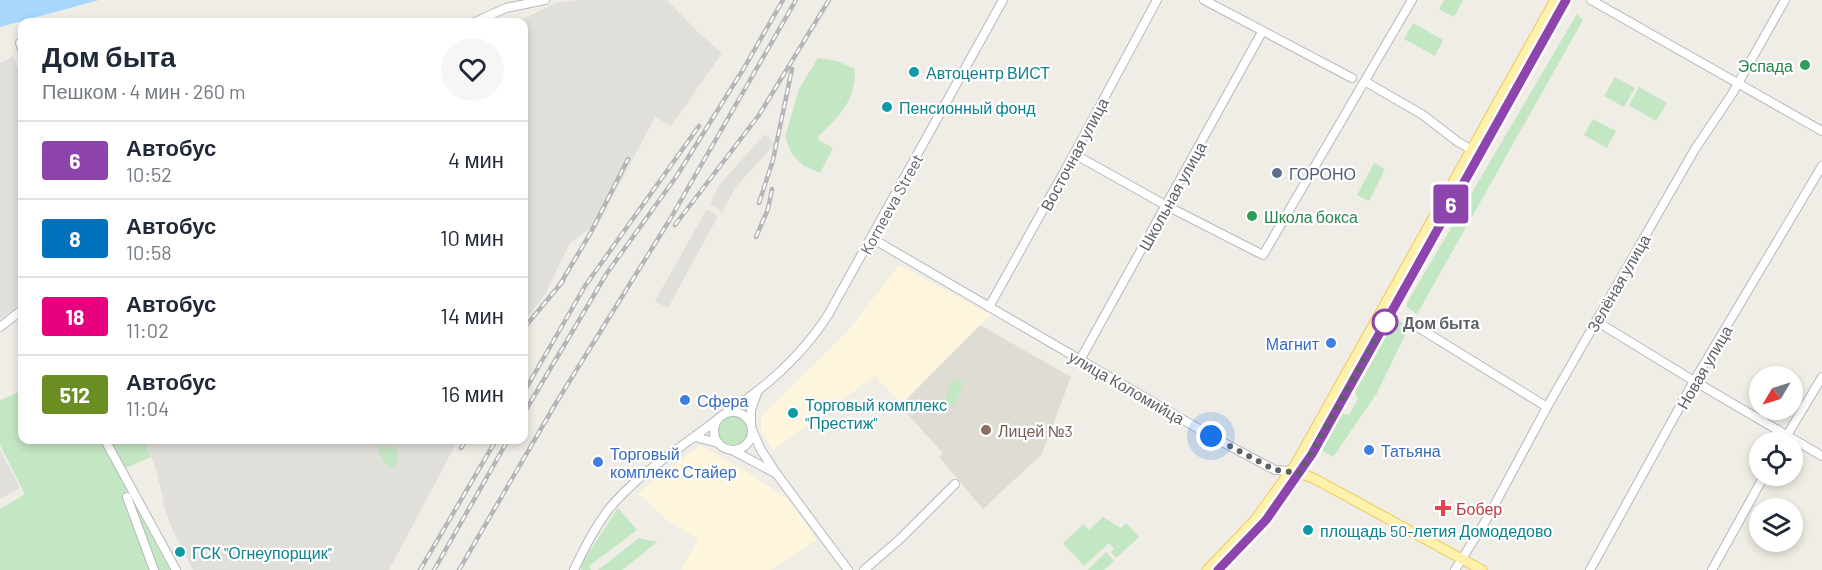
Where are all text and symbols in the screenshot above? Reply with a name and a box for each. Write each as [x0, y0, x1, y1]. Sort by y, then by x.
button: heart [441, 38, 504, 101]
text: Дом быта [42, 39, 176, 73]
place label: Эспада [1738, 56, 1793, 75]
marker: Эспада [1798, 58, 1812, 72]
place label: Автоцентр ВИСТ [926, 63, 1050, 82]
marker: Автоцентр ВИСТ [907, 65, 921, 79]
text: Пешком · 4 мин · 260 m [42, 79, 246, 103]
street label: Восточная улица [1036, 94, 1112, 214]
place label: Пенсионный фонд [899, 98, 1036, 117]
marker: Пенсионный фонд [880, 100, 894, 114]
text: Автобус [126, 134, 216, 160]
street label: Школьная улица [1134, 138, 1210, 254]
text: 4 мин [448, 146, 504, 172]
text: 6 [69, 148, 81, 173]
street label: Korneeva Street [856, 150, 926, 258]
text: 10:52 [126, 162, 172, 186]
place label: ГОРОНО [1289, 164, 1356, 183]
marker: ГОРОНО [1270, 166, 1284, 180]
line badge: 6 [1432, 184, 1470, 224]
text: 6 [1445, 192, 1457, 217]
place label: Школа бокса [1264, 207, 1358, 226]
marker: Школа бокса [1245, 209, 1259, 223]
text: Автобус [126, 212, 216, 238]
text: 10 мин [440, 224, 504, 250]
text: 8 [69, 226, 81, 251]
street label: Зелёная улица [1582, 231, 1654, 335]
text: 10:58 [126, 240, 172, 264]
text: Автобус [126, 290, 216, 316]
text: 14 мин [440, 302, 504, 328]
text: 18 [66, 304, 84, 329]
marker: Дом быта [1372, 309, 1398, 335]
place label: Дом быта [1403, 313, 1480, 332]
text: 11:02 [126, 318, 169, 342]
street label: Новая улица [1672, 322, 1736, 412]
place label: Магнит [1266, 334, 1320, 353]
marker: Магнит [1324, 336, 1338, 350]
street label: улица Коломийца [1066, 346, 1188, 428]
north arrow [1749, 366, 1803, 420]
map controls [1749, 366, 1803, 552]
text: Автобус [126, 368, 216, 394]
text: 16 мин [441, 380, 504, 406]
text: 512 [60, 382, 90, 407]
place label: Сфера [697, 391, 749, 410]
marker: Сфера [678, 393, 692, 407]
place label: Торговый комплекс "Престиж" [805, 395, 947, 432]
text: 11:04 [126, 396, 169, 420]
marker: Торговый комплекс "Престиж" [786, 406, 800, 420]
place label: Лицей №3 [998, 421, 1073, 440]
your location [1196, 421, 1226, 451]
marker: Лицей №3 [979, 423, 993, 437]
button: locate [1749, 432, 1803, 486]
place label: Татьяна [1381, 441, 1441, 460]
marker: Татьяна [1362, 443, 1376, 457]
place label: Торговый комплекс Стайер [610, 444, 737, 481]
marker: Торговый комплекс Стайер [591, 455, 605, 469]
button: layers [1749, 498, 1803, 552]
marker: Бобер [1434, 499, 1452, 517]
place label: Бобер [1456, 499, 1502, 518]
place label: площадь 50-летия Домодедово [1320, 521, 1552, 540]
marker: площадь 50-летия Домодедово [1301, 523, 1315, 537]
place label: ГСК "Огнеупорщик" [192, 543, 332, 562]
marker: ГСК "Огнеупорщик" [173, 545, 187, 559]

